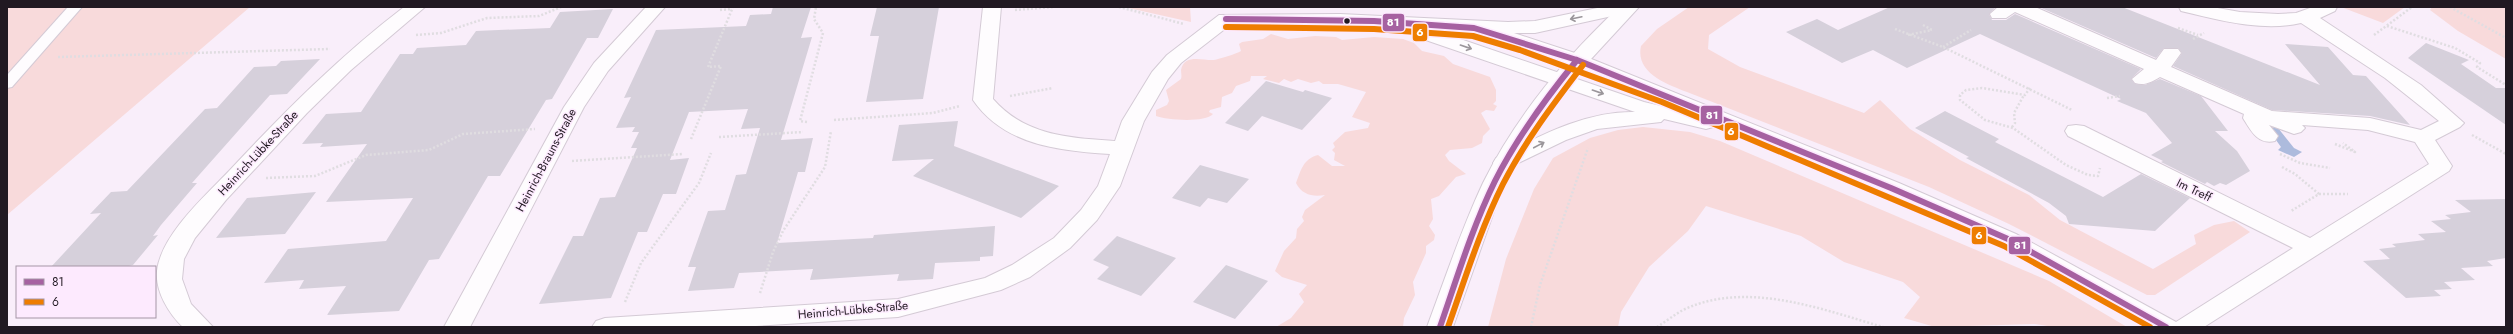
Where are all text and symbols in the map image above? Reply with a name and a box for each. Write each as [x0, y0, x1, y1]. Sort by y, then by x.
line badge: 81 [1382, 13, 1405, 32]
text: 81 [1387, 14, 1399, 30]
one-way arrow [1570, 15, 1583, 23]
unlabelled marker [1342, 16, 1352, 26]
line badge: 6 [1412, 23, 1428, 42]
text: 6 [1416, 24, 1424, 40]
one-way arrow [1459, 44, 1472, 51]
one-way arrow [1591, 89, 1604, 96]
street label: Heinrich-Brauns-Straße [511, 105, 581, 215]
line badge: 81 [1700, 105, 1723, 125]
street label: Heinrich-Lübke-Straße [214, 106, 302, 200]
text: 81 [1706, 107, 1718, 123]
line badge: 6 [1724, 122, 1739, 141]
text: 6 [1727, 123, 1735, 139]
one-way arrow [1533, 141, 1545, 148]
street label: Im Treff [2173, 174, 2215, 207]
line badge: 6 [1971, 226, 1987, 245]
text: 6 [1975, 227, 1983, 243]
line badge: 81 [2008, 236, 2031, 255]
text: 81 [2014, 237, 2026, 253]
legend [16, 266, 156, 318]
text: 81 [52, 273, 64, 291]
text: 6 [52, 293, 59, 311]
street label: Heinrich-Lübke-Straße [797, 296, 909, 324]

